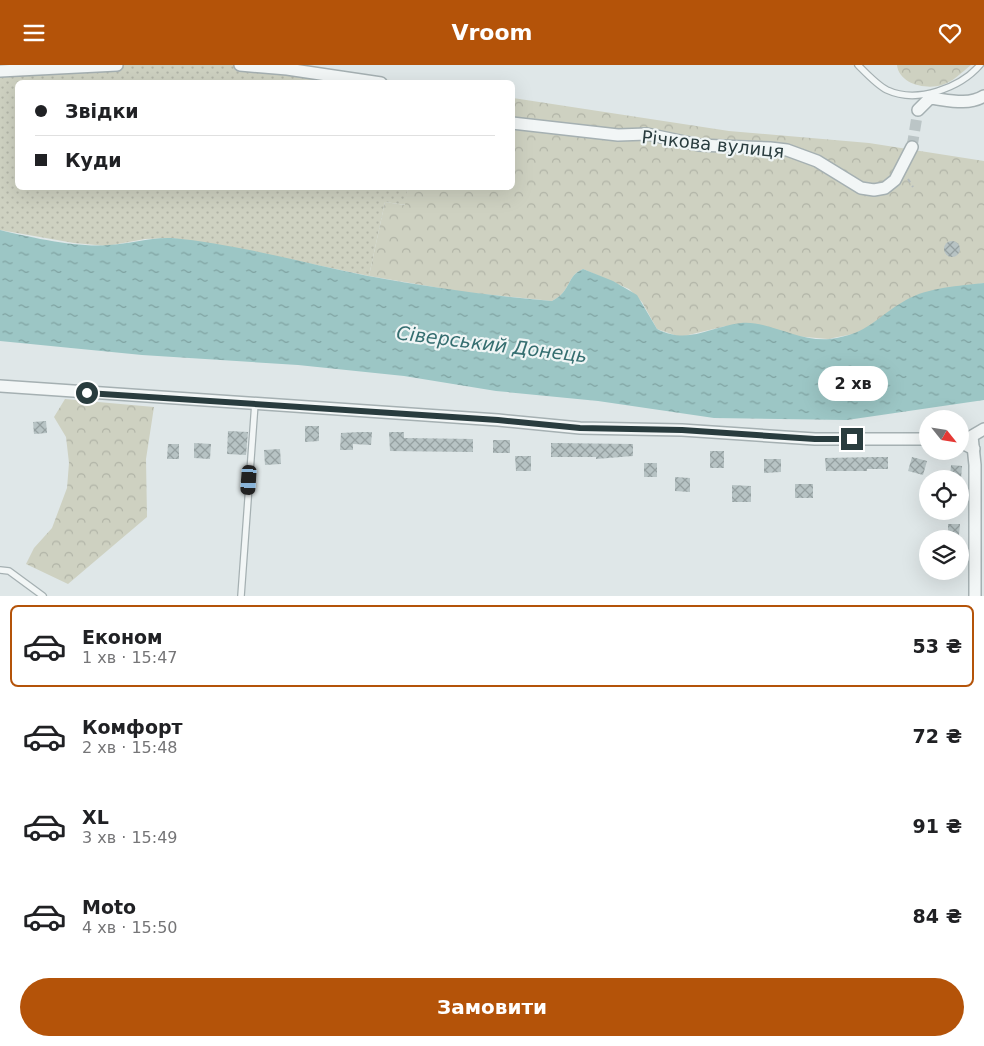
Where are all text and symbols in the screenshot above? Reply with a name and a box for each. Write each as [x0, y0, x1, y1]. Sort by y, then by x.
icon: menu [20, 19, 48, 47]
icon: heart [936, 19, 964, 47]
text: Vroom [451, 20, 533, 45]
text: Звідки [65, 100, 139, 122]
street label: Річкова вулиця [641, 126, 785, 162]
text: Куди [65, 149, 122, 171]
water label: Сіверський Донець [395, 321, 589, 367]
callout: 2 хв [817, 367, 887, 401]
text: 2 хв [834, 374, 872, 393]
route start [76, 382, 98, 404]
north arrow [919, 410, 969, 460]
map controls [919, 410, 969, 580]
route end [841, 428, 863, 450]
car [240, 465, 257, 495]
button: locate [919, 470, 969, 520]
button: layers [919, 530, 969, 580]
icon: car [22, 624, 67, 669]
text: Економ [82, 626, 163, 648]
text: 53 ₴ [913, 635, 962, 657]
text: 1 хв · 15:47 [82, 648, 178, 667]
icon: car [22, 714, 67, 759]
text: Комфорт [82, 716, 183, 738]
text: 72 ₴ [913, 725, 962, 747]
text: 2 хв · 15:48 [82, 738, 178, 757]
icon: car [22, 804, 67, 849]
text: XL [82, 806, 109, 828]
text: 91 ₴ [913, 815, 962, 837]
text: 3 хв · 15:49 [82, 828, 178, 847]
icon: car [22, 894, 67, 939]
text: Moto [82, 896, 136, 918]
text: 84 ₴ [913, 905, 962, 927]
text: 4 хв · 15:50 [82, 918, 178, 937]
button: Замовити [20, 978, 964, 1036]

